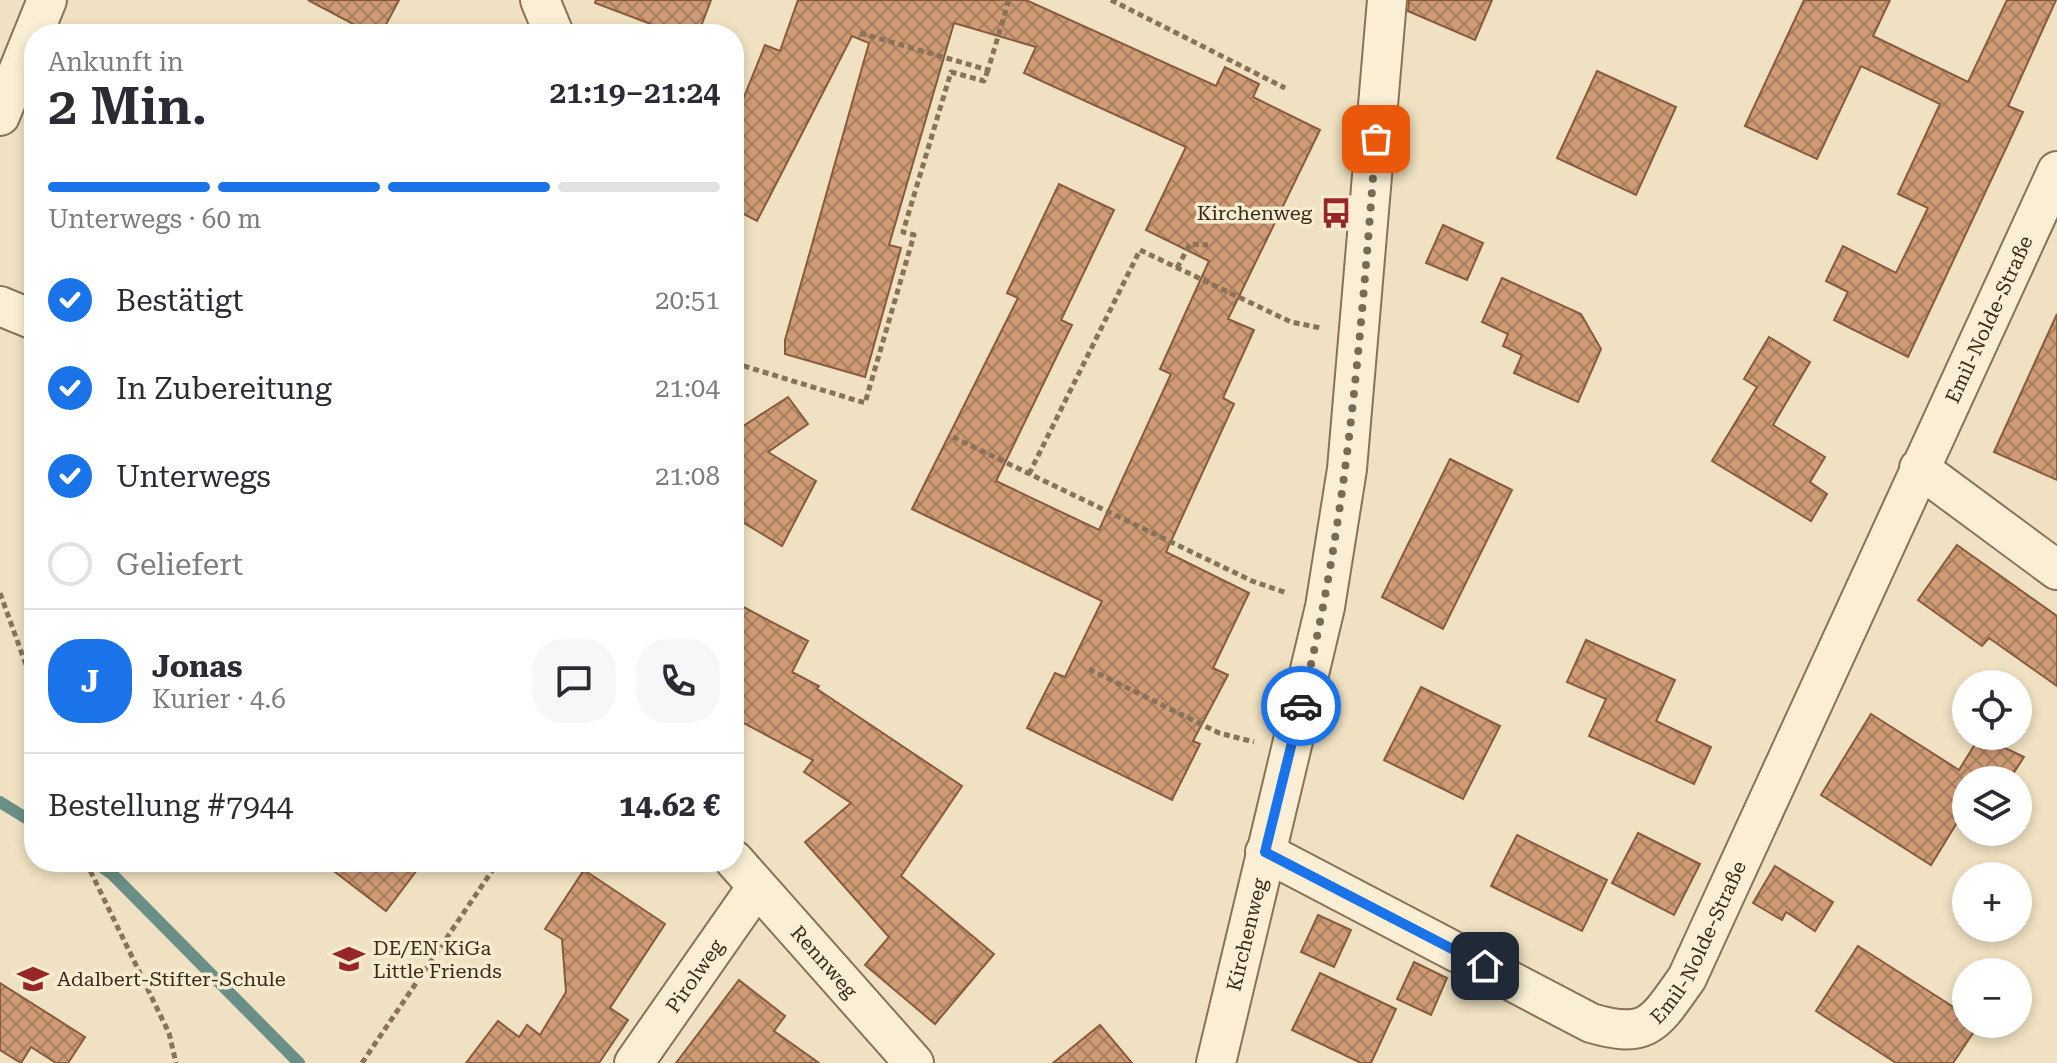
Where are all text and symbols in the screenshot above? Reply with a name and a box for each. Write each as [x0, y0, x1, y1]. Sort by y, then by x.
text: Ankunft in [48, 47, 184, 77]
text: 21:19–21:24 [550, 75, 720, 110]
text: 2 Min. [48, 76, 207, 137]
pin [1342, 105, 1410, 173]
icon: bag [1354, 117, 1398, 161]
bus stop icon: Kirchenweg [1319, 196, 1353, 230]
place label: Kirchenweg [1197, 201, 1313, 225]
text: Unterwegs · 60 m [48, 204, 261, 234]
street label: Emil-Nolde-Straße [1940, 232, 2038, 407]
icon: check [48, 278, 92, 322]
text: Bestätigt [116, 283, 243, 318]
text: 20:51 [655, 285, 720, 315]
icon: check [48, 366, 92, 410]
text: In Zubereitung [116, 371, 332, 406]
text: 21:04 [655, 373, 720, 403]
icon: check [48, 454, 92, 498]
text: Unterwegs [116, 459, 271, 494]
text: 21:08 [655, 461, 720, 491]
text: Geliefert [116, 547, 243, 582]
button: chat [532, 639, 616, 723]
button: phone [636, 639, 720, 723]
text: Jonas [152, 649, 243, 684]
text: J [81, 664, 99, 699]
courier [1261, 666, 1341, 746]
map controls [1952, 670, 2032, 1038]
button: locate [1952, 670, 2032, 750]
text: Kurier · 4.6 [152, 684, 286, 714]
icon: car [1279, 684, 1323, 728]
button: layers [1952, 766, 2032, 846]
text: Bestellung #7944 [48, 788, 293, 823]
text: 14.62 € [619, 788, 720, 823]
street label: Emil-Nolde-Straße [1645, 857, 1751, 1029]
button: + [1952, 862, 2032, 942]
street label: Kirchenweg [1222, 875, 1272, 993]
street label: Rennweg [786, 921, 863, 1003]
pin [1451, 932, 1519, 1000]
street label: Pirolweg [661, 934, 729, 1017]
place label: DE/EN KiGa Little Friends [373, 936, 502, 983]
school or university icon: DE/EN KiGa Little Friends [332, 942, 366, 976]
icon: home [1463, 944, 1507, 988]
button: − [1952, 958, 2032, 1038]
school or university icon: Adalbert-Stifter-Schule [16, 962, 50, 996]
place label: Adalbert-Stifter-Schule [57, 967, 286, 991]

